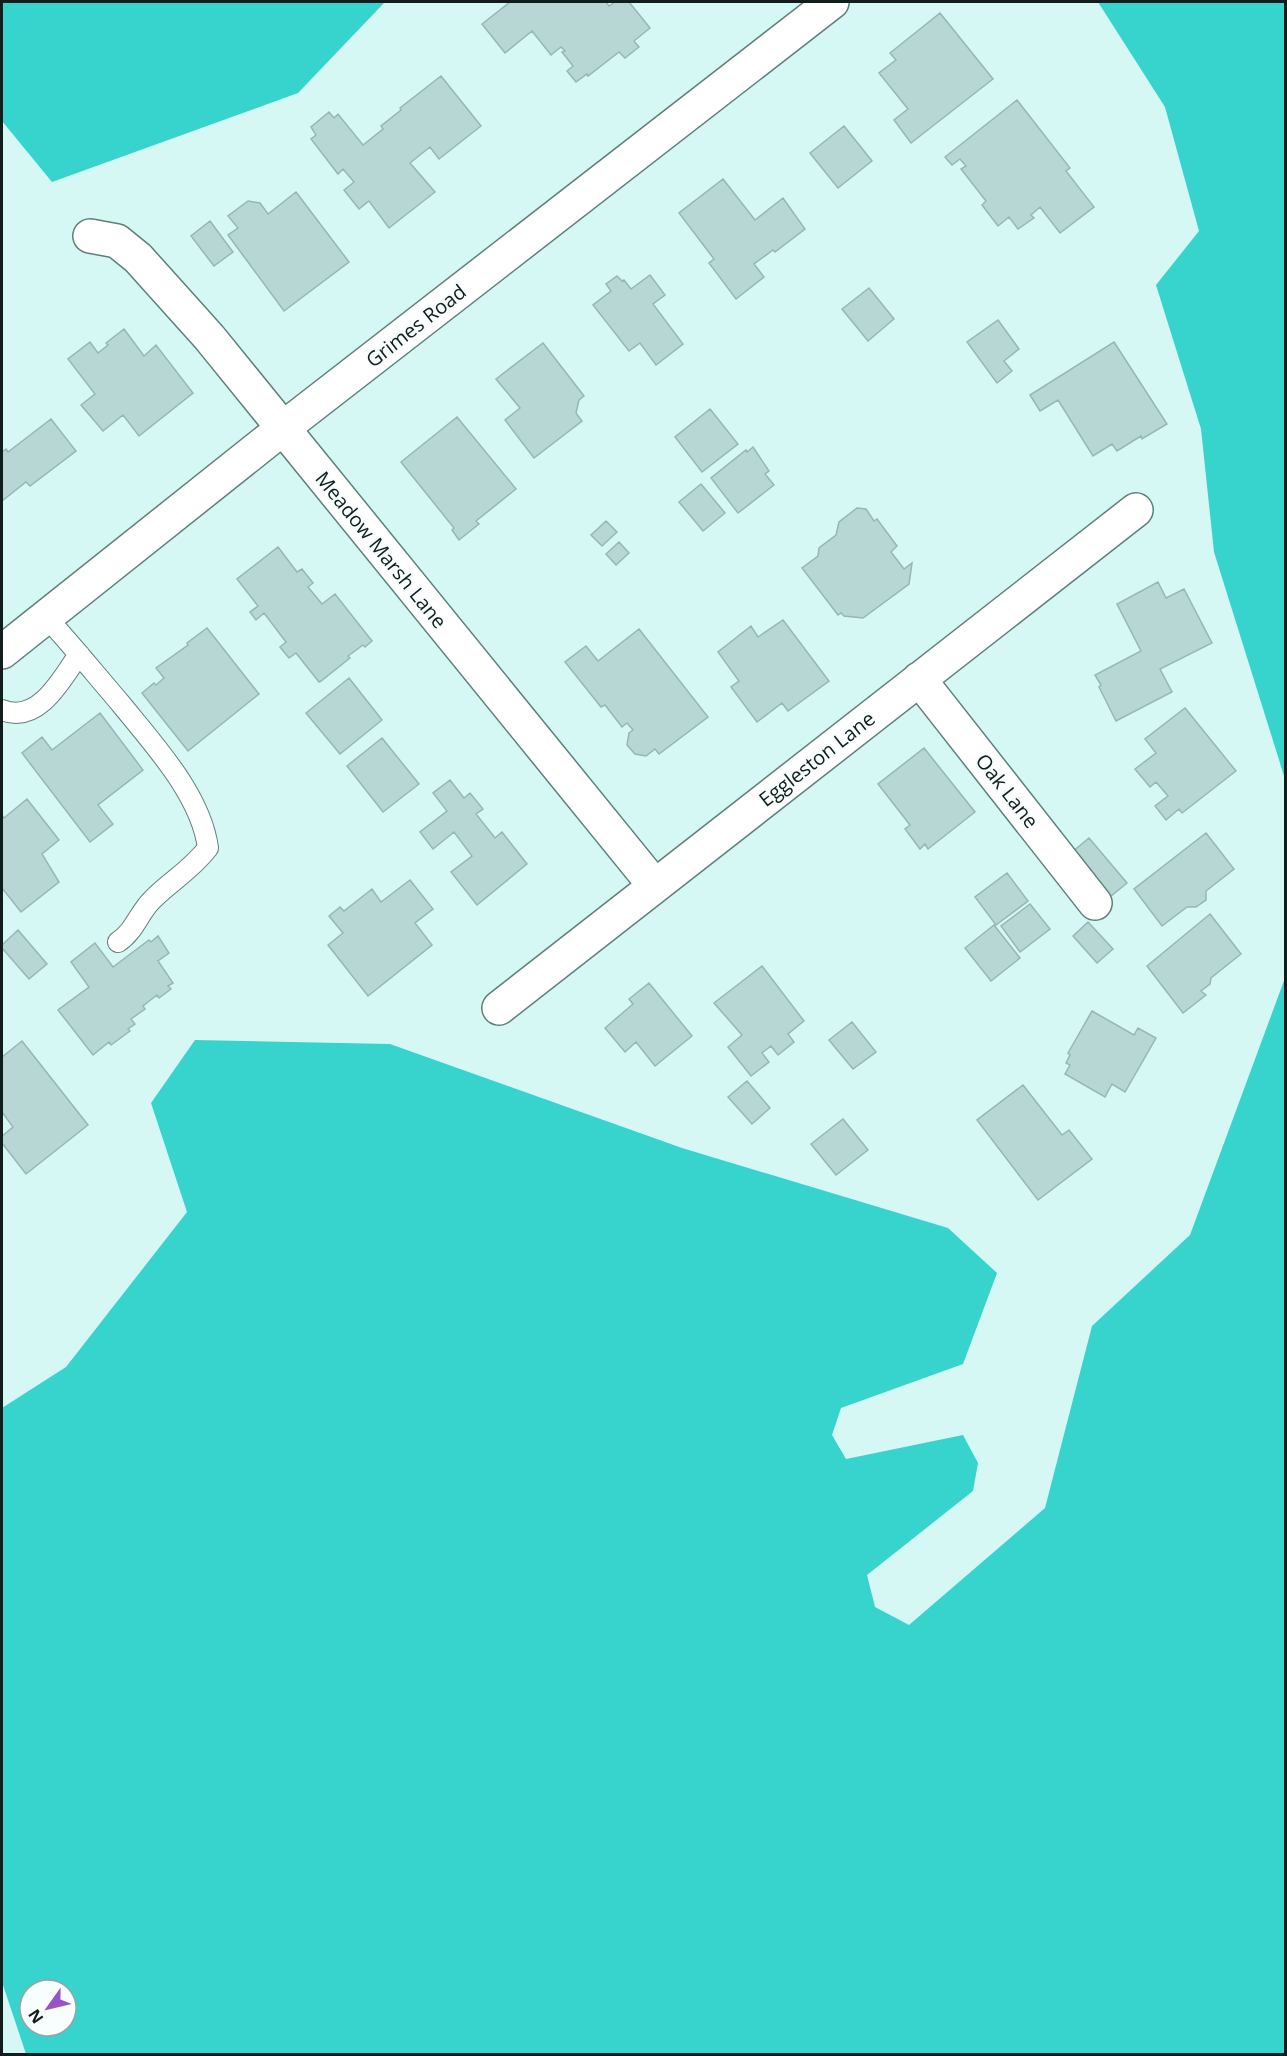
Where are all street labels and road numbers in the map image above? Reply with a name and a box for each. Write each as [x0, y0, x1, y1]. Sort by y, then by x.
street label: Grimes Road [360, 278, 471, 373]
street label: Meadow Marsh Lane [310, 466, 453, 634]
street label: Eggleston Lane [753, 705, 880, 812]
street label: Oak Lane [970, 748, 1045, 833]

